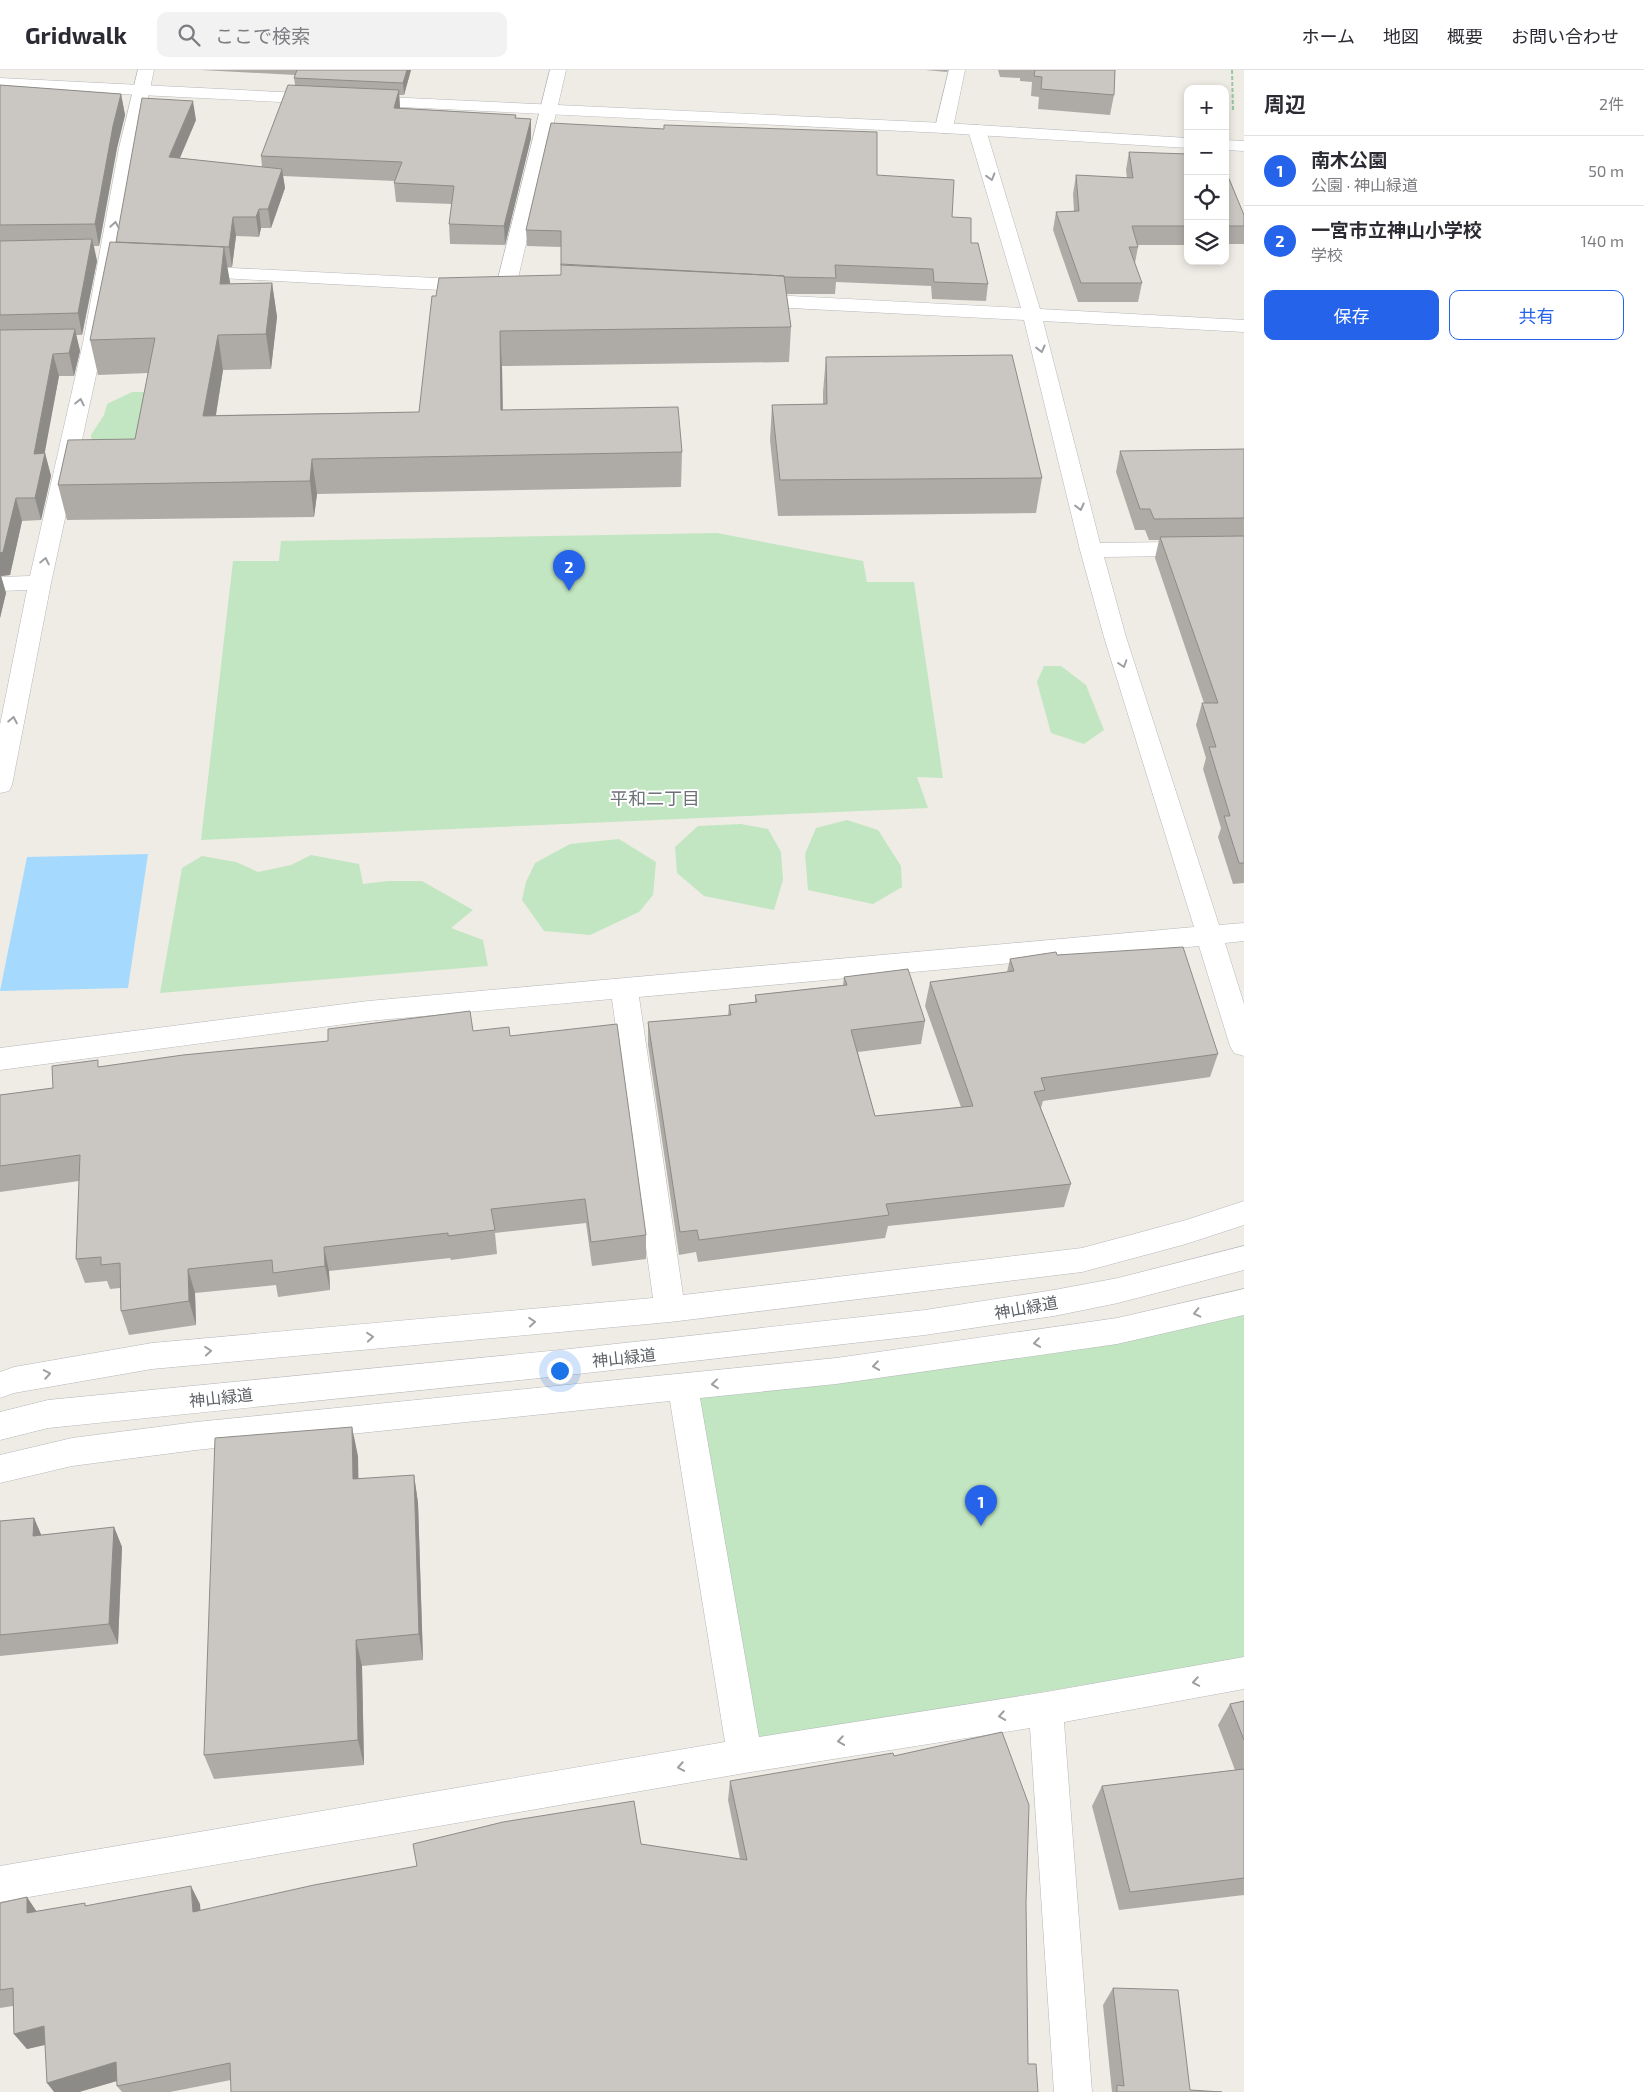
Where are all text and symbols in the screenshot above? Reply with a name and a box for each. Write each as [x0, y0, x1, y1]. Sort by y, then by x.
search box [157, 12, 507, 57]
text: Gridwalk [25, 20, 127, 49]
icon: search [175, 21, 203, 49]
text: ここで検索 [215, 24, 310, 47]
text: ホーム [1302, 25, 1355, 47]
text: 地図 [1383, 25, 1419, 47]
text: 概要 [1447, 25, 1483, 47]
text: お問い合わせ [1511, 25, 1619, 47]
map controls [1184, 85, 1229, 265]
button: + [1184, 85, 1229, 130]
text: 周辺 [1264, 91, 1306, 116]
text: 2件 [1599, 94, 1624, 113]
button: − [1184, 130, 1229, 175]
text: 南木公園 [1311, 148, 1387, 171]
text: 1 [1277, 161, 1283, 180]
text: 50 m [1588, 161, 1624, 180]
one-way arrow [985, 172, 995, 180]
button: locate [1184, 175, 1229, 220]
text: 公園 · 神山緑道 [1311, 175, 1418, 194]
text: 一宮市立神山小学校 [1311, 218, 1482, 241]
button: layers [1184, 220, 1229, 265]
one-way arrow [110, 221, 120, 230]
text: 2 [1275, 231, 1285, 250]
text: 140 m [1581, 231, 1624, 250]
text: 学校 [1311, 245, 1343, 264]
button: 保存 [1264, 290, 1439, 340]
button: 共有 [1449, 290, 1624, 340]
one-way arrow [1035, 345, 1046, 354]
one-way arrow [74, 397, 85, 406]
one-way arrow [1074, 503, 1085, 512]
pin: 2 [553, 550, 585, 591]
one-way arrow [40, 556, 50, 565]
one-way arrow [1118, 659, 1128, 667]
one-way arrow [7, 716, 18, 724]
district label: 平和二丁目 [610, 787, 700, 809]
street label: 神山緑道 [993, 1292, 1059, 1322]
one-way arrow [1192, 1307, 1201, 1318]
one-way arrow [528, 1317, 536, 1328]
one-way arrow [366, 1331, 374, 1342]
one-way arrow [1033, 1337, 1041, 1348]
street label: 神山緑道 [591, 1344, 657, 1370]
one-way arrow [204, 1346, 212, 1357]
your location [547, 1358, 573, 1384]
one-way arrow [872, 1360, 880, 1371]
one-way arrow [43, 1370, 52, 1380]
one-way arrow [710, 1378, 718, 1389]
street label: 神山緑道 [188, 1384, 254, 1410]
pin: 1 [965, 1485, 997, 1526]
one-way arrow [1192, 1676, 1200, 1686]
one-way arrow [997, 1710, 1005, 1721]
one-way arrow [837, 1736, 845, 1746]
one-way arrow [676, 1762, 685, 1772]

